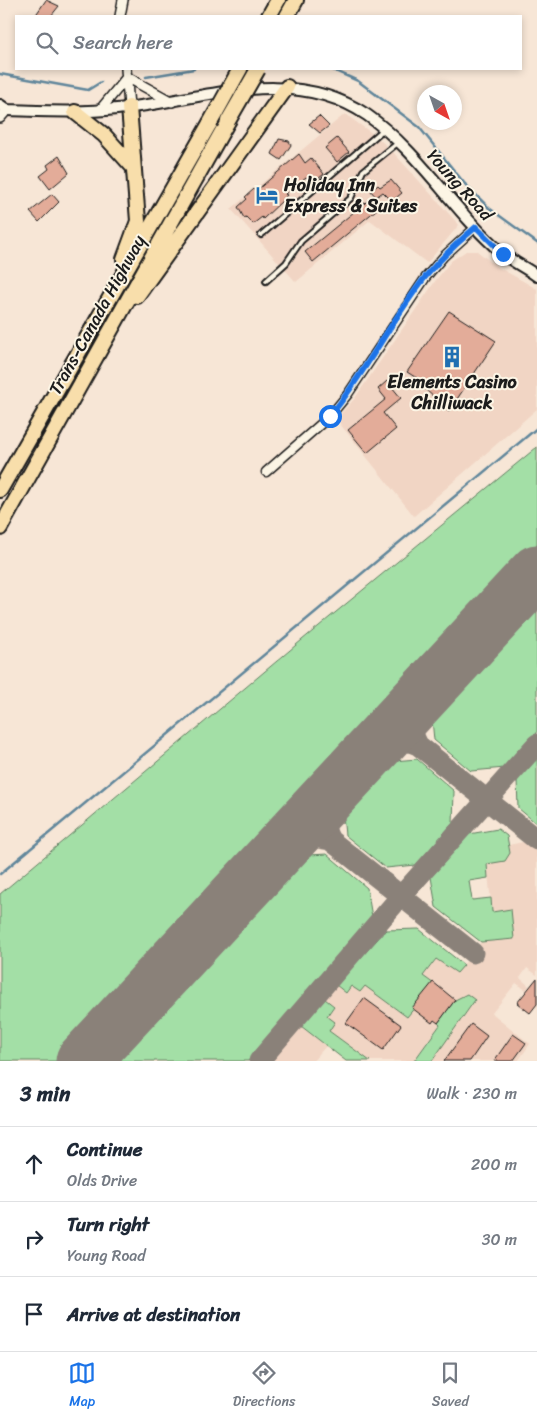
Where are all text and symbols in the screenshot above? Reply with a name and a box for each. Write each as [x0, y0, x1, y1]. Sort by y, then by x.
search box [15, 15, 522, 70]
text: Search here [73, 26, 173, 59]
icon: search [33, 29, 61, 57]
north arrow [417, 85, 462, 130]
street label: Young Road [418, 141, 503, 230]
place label: Holiday Inn Express & Suites [283, 169, 418, 222]
hotel icon: Holiday Inn Express & Suites [254, 182, 280, 208]
street label: Trans-Canada Highway [40, 228, 155, 401]
route end [492, 243, 515, 266]
building icon: Elements Casino Chilliwack [439, 344, 465, 370]
place label: Elements Casino Chilliwack [387, 366, 518, 419]
route start [319, 405, 342, 428]
text: 3 min [20, 1075, 70, 1113]
text: Walk · 230 m [426, 1079, 517, 1108]
text: Continue [67, 1133, 143, 1166]
icon: ahead [20, 1150, 48, 1178]
text: 200 m [471, 1150, 517, 1179]
text: Olds Drive [67, 1166, 137, 1195]
text: Turn right [67, 1208, 149, 1241]
icon: right [20, 1225, 48, 1253]
text: 30 m [482, 1225, 517, 1254]
text: Young Road [67, 1241, 146, 1270]
text: Arrive at destination [67, 1298, 240, 1331]
icon: arrive [20, 1300, 48, 1328]
tab: Map [68, 1359, 96, 1414]
tab: Directions [233, 1359, 295, 1414]
tab: Saved [432, 1359, 469, 1414]

